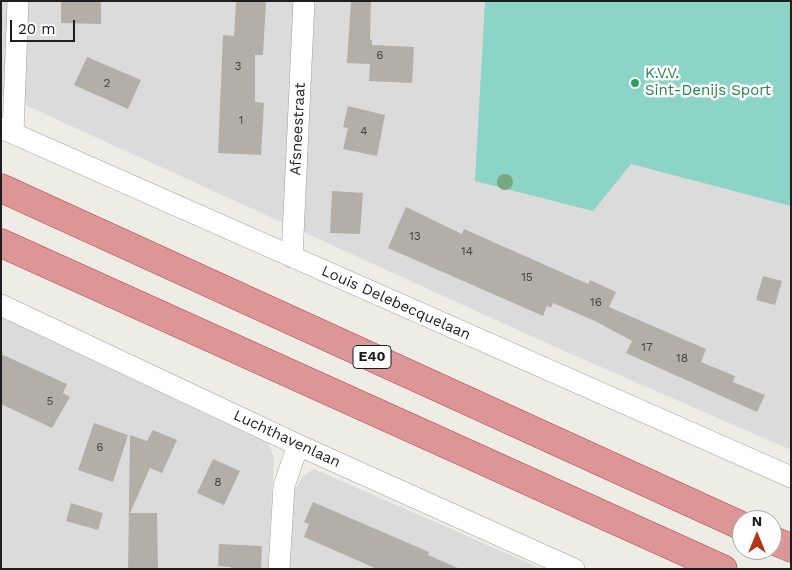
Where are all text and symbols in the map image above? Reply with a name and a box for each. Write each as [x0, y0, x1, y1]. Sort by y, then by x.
scale bar [12, 10, 78, 42]
text: 20 m [18, 20, 56, 38]
house number: 6 [376, 48, 384, 62]
house number: 3 [235, 59, 241, 73]
place label: K.V.V. Sint-Denijs Sport [645, 65, 771, 100]
house number: 2 [104, 76, 110, 90]
marker: K.V.V. Sint-Denijs Sport [629, 77, 641, 89]
street label: Afsneestraat [287, 82, 309, 176]
house number: 1 [239, 113, 243, 127]
house number: 4 [360, 124, 368, 138]
house number: 13 [409, 229, 421, 243]
house number: 14 [461, 244, 473, 258]
street label: Louis Delebecquelaan [319, 262, 473, 344]
house number: 15 [521, 270, 533, 284]
house number: 16 [590, 295, 602, 309]
house number: 17 [641, 340, 653, 354]
road number: E40 [353, 346, 391, 368]
house number: 18 [676, 351, 688, 365]
house number: 5 [47, 394, 53, 408]
street label: Luchthavenlaan [231, 406, 343, 472]
house number: 6 [96, 440, 104, 454]
house number: 8 [214, 475, 222, 489]
north arrow [732, 510, 782, 560]
text: N [752, 513, 762, 529]

